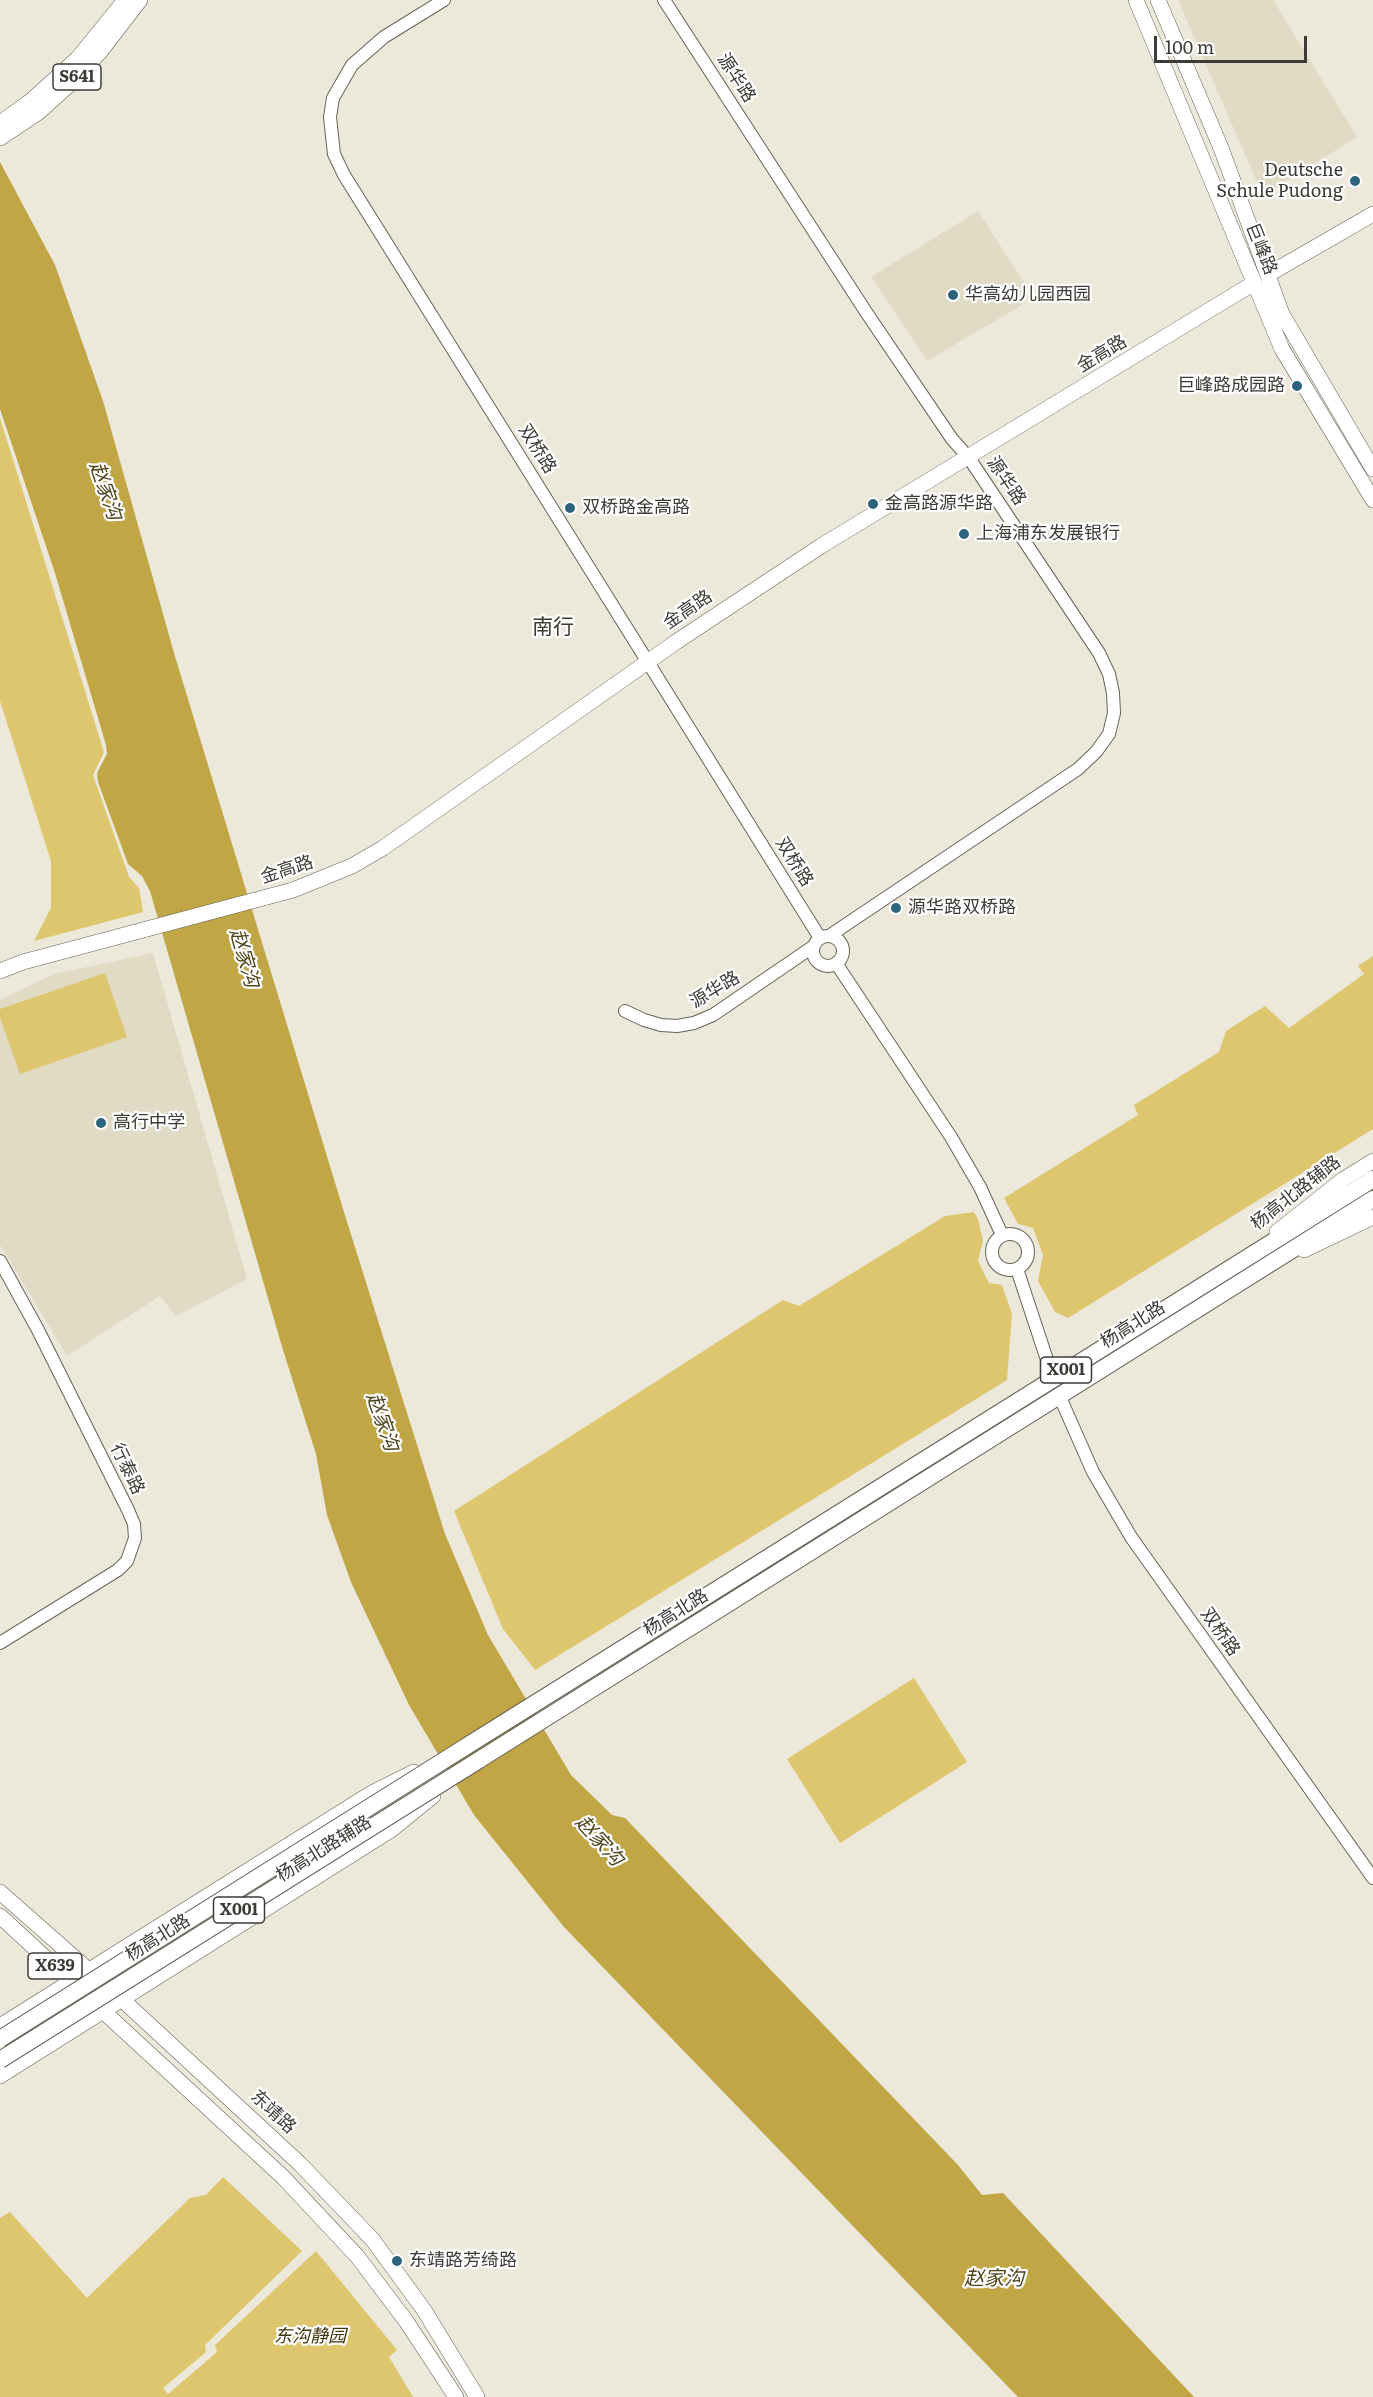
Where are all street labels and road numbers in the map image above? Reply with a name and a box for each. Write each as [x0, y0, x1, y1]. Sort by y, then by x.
street label: 源华路 [712, 49, 760, 107]
road number: S641 [53, 64, 101, 90]
street label: 巨峰路 [1241, 220, 1281, 278]
street label: 金高路 [1073, 331, 1131, 377]
street label: 双桥路 [514, 420, 560, 478]
street label: 源华路 [982, 453, 1030, 509]
street label: 金高路 [660, 586, 716, 634]
street label: 双桥路 [771, 833, 817, 891]
street label: 金高路 [258, 851, 316, 889]
street label: 源华路 [686, 967, 744, 1013]
street label: 杨高北路辅路 [1247, 1151, 1345, 1235]
street label: 杨高北路 [1097, 1297, 1169, 1353]
road number: X001 [1040, 1357, 1092, 1383]
street label: 行泰路 [105, 1440, 149, 1498]
street label: 杨高北路 [640, 1585, 712, 1641]
street label: 双桥路 [1196, 1604, 1244, 1660]
street label: 杨高北路辅路 [272, 1811, 376, 1887]
road number: X001 [214, 1897, 264, 1923]
street label: 杨高北路 [122, 1910, 194, 1966]
road number: X639 [28, 1953, 82, 1979]
street label: 东靖路 [246, 2086, 300, 2138]

